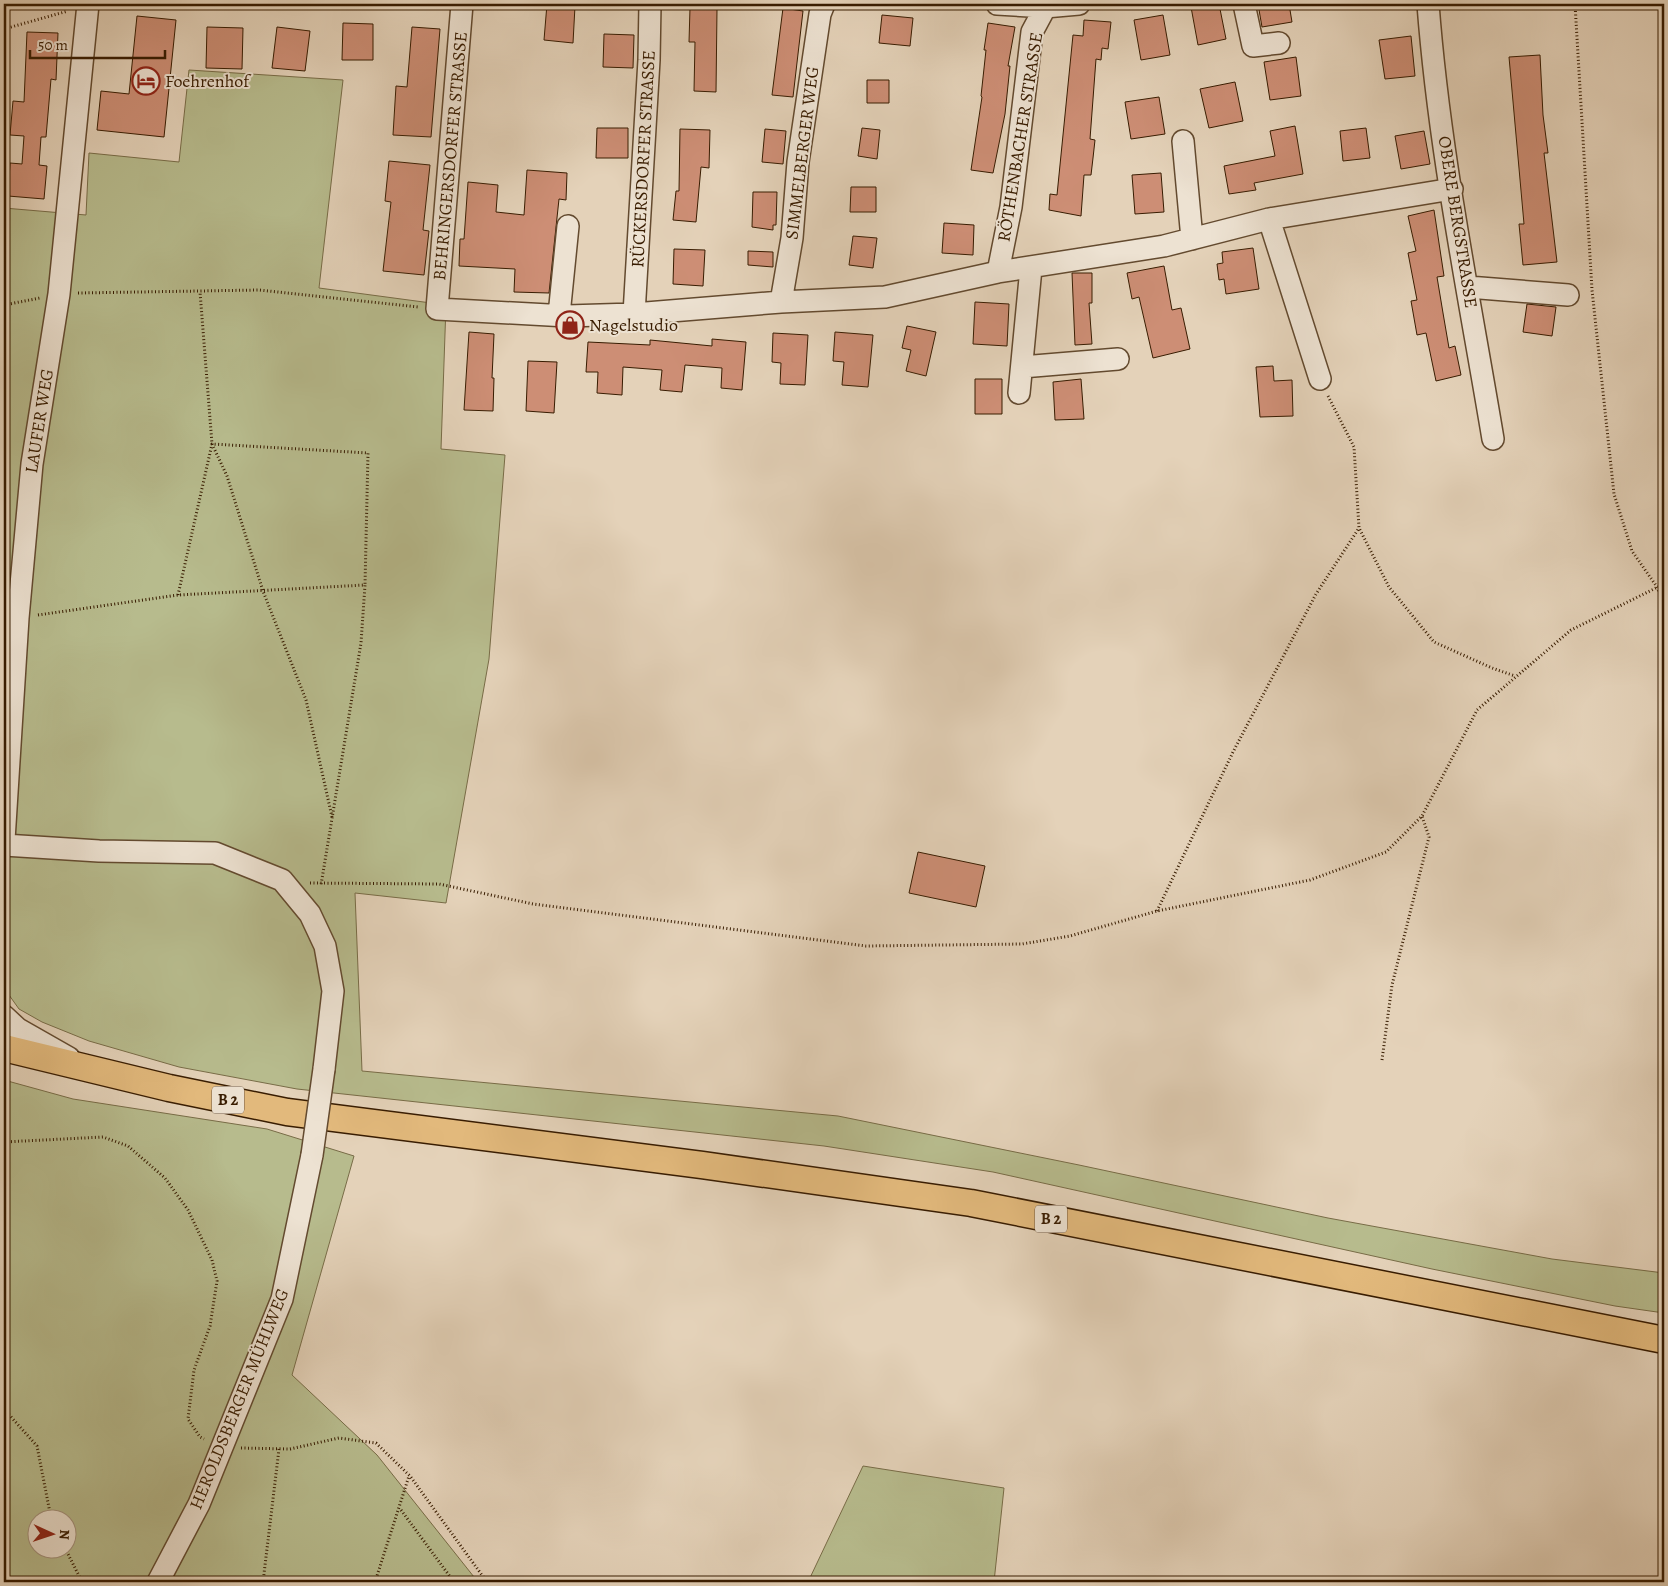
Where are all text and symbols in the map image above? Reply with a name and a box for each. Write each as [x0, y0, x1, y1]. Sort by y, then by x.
scale bar [30, 28, 165, 60]
street label: BEHRINGERSDORFER STRASSE [427, 31, 473, 281]
street label: RÖTHENBACHER STRASSE [992, 31, 1048, 243]
text: 50 m [38, 35, 68, 55]
street label: RÜCKERSDORFER STRASSE [625, 50, 661, 268]
street label: SIMMELBERGER WEG [779, 65, 825, 241]
hotel icon: Foehrenhof [131, 66, 161, 96]
place label: Foehrenhof [165, 69, 252, 93]
street label: OBERE BERGSTRASSE [1433, 134, 1483, 310]
shop icon: Nagelstudio [555, 310, 585, 340]
place label: Nagelstudio [589, 313, 678, 337]
street label: LAUFER WEG [19, 367, 59, 475]
road number: B 2 [212, 1086, 244, 1114]
road number: B 2 [1035, 1206, 1067, 1232]
street label: HEROLDSBERGER MÜHLWEG [184, 1285, 294, 1513]
north arrow [28, 1508, 78, 1558]
text: N [55, 1529, 74, 1540]

